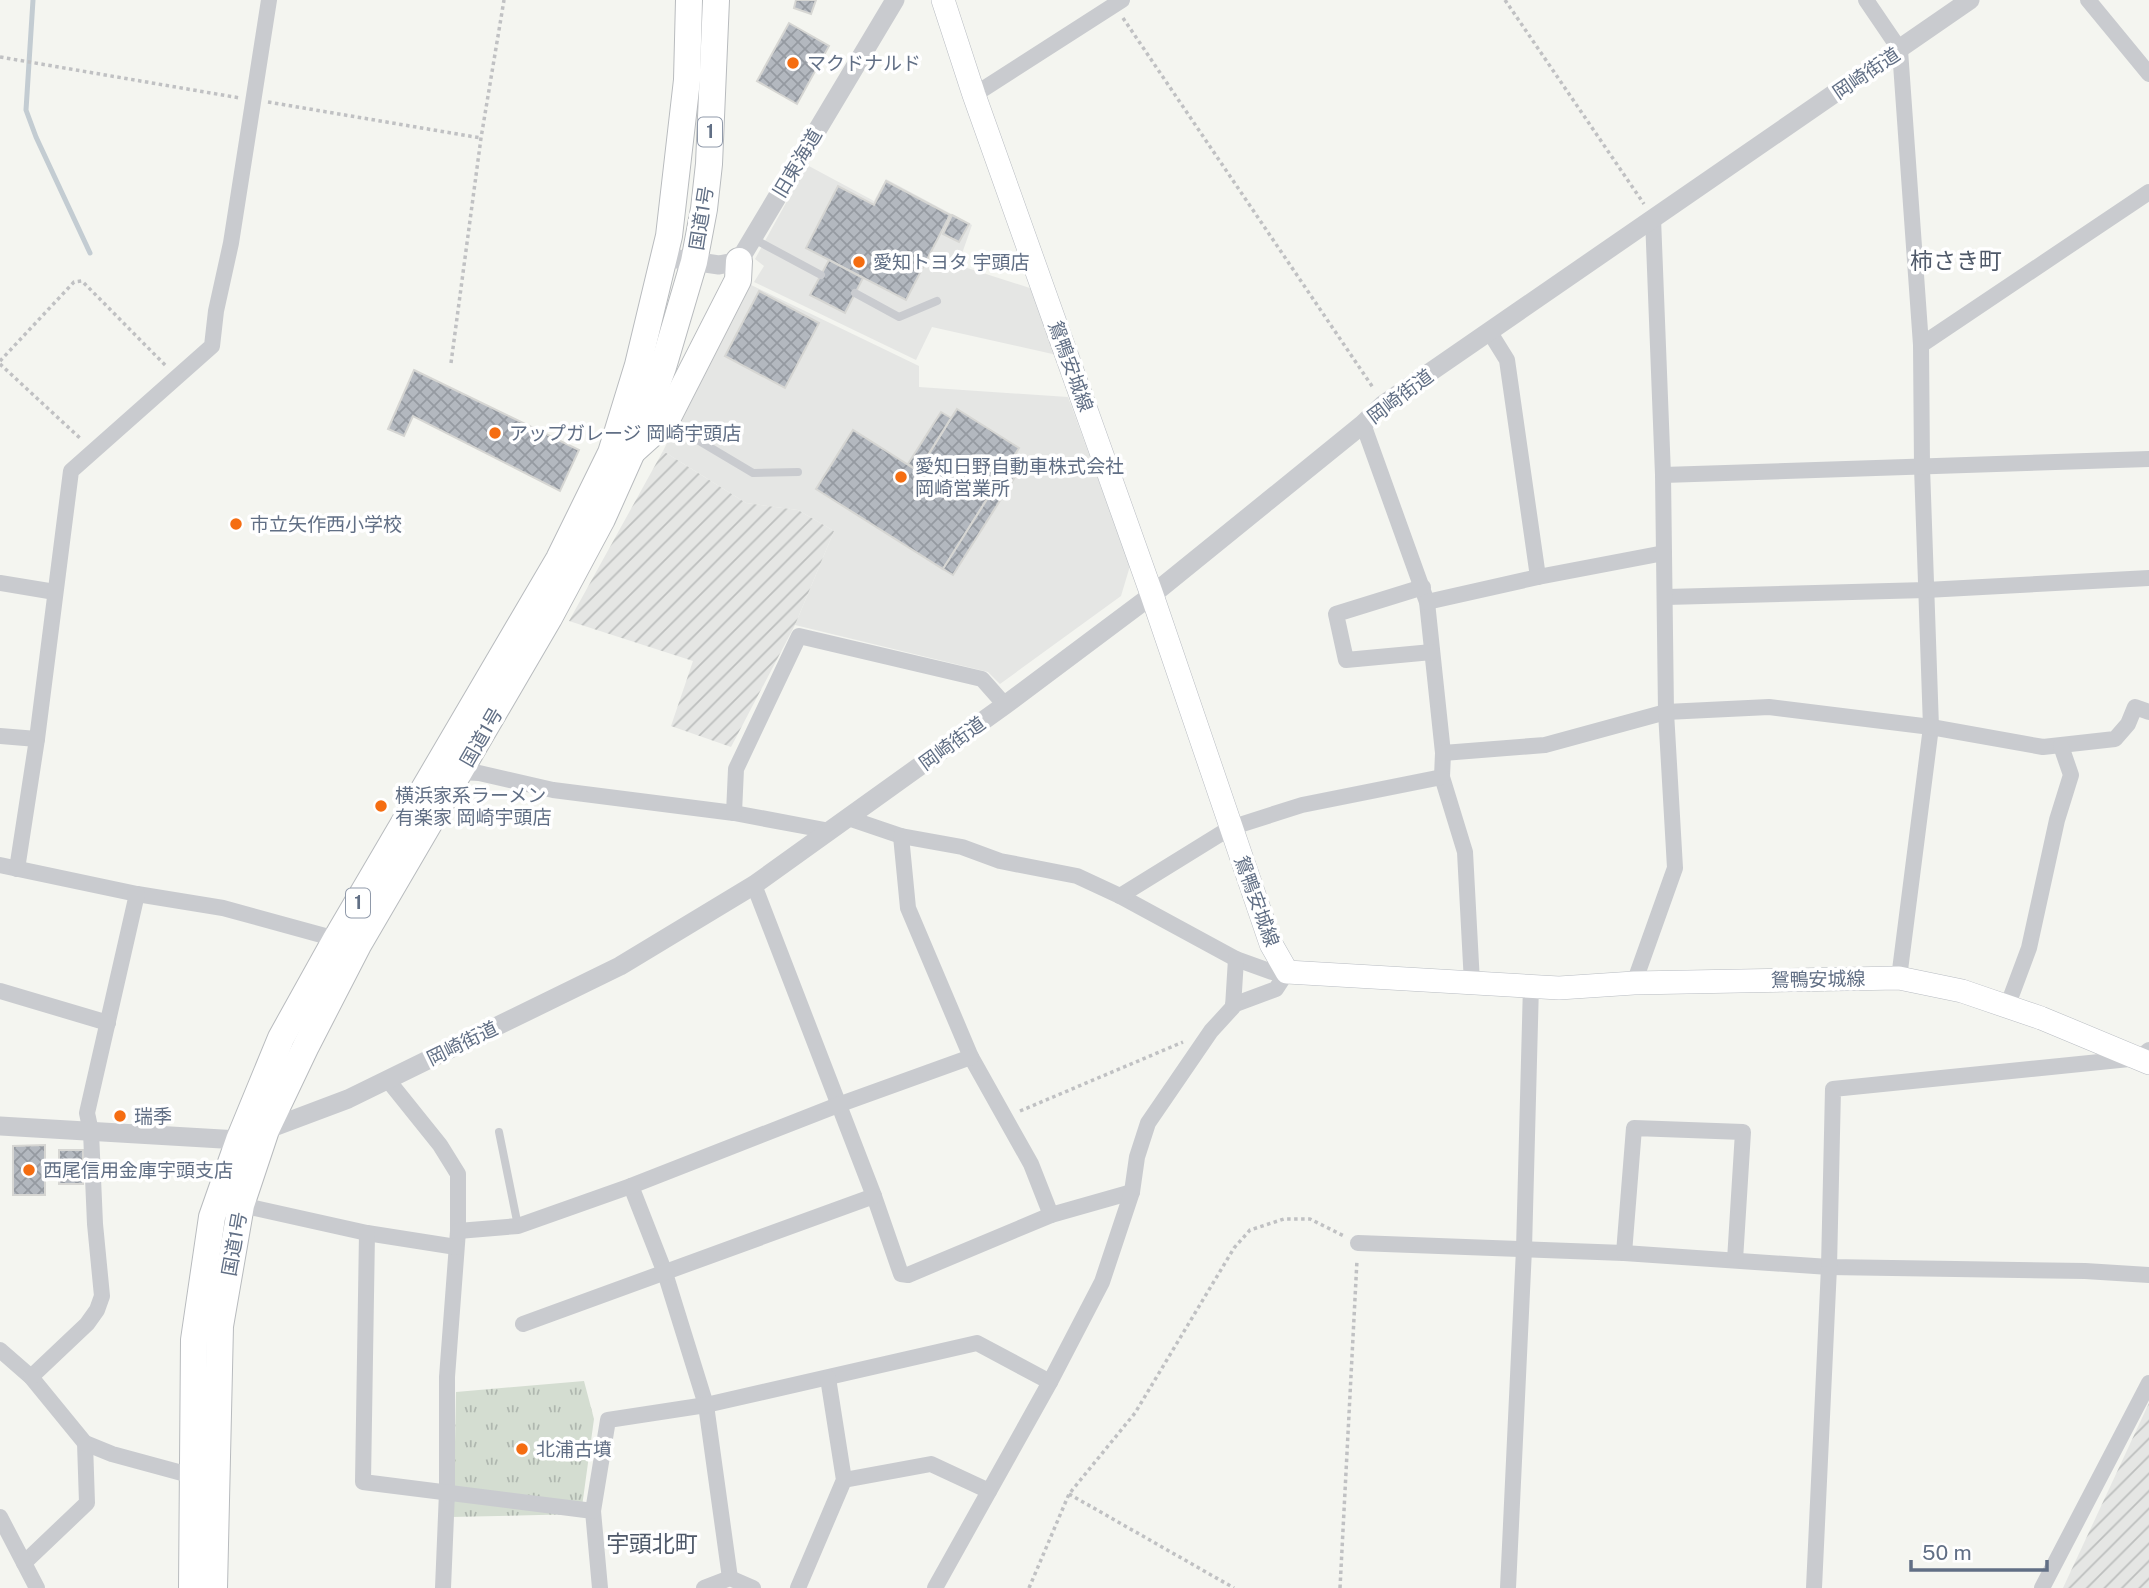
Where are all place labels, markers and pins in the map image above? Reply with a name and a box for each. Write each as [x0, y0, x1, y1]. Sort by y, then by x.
place label: マクドナルド [807, 52, 921, 74]
marker: マクドナルド [785, 55, 801, 71]
place label: 愛知トヨタ 宇頭店 [873, 251, 1030, 273]
marker: 愛知トヨタ 宇頭店 [851, 254, 867, 270]
place label: アップガレージ 岡崎宇頭店 [509, 422, 741, 444]
marker: アップガレージ 岡崎宇頭店 [487, 425, 503, 441]
place label: 愛知日野自動車株式会社 岡崎営業所 [915, 455, 1124, 499]
marker: 愛知日野自動車株式会社 岡崎営業所 [893, 469, 909, 485]
place label: 市立矢作西小学校 [250, 513, 402, 535]
marker: 市立矢作西小学校 [228, 516, 244, 532]
place label: 横浜家系ラーメン 有楽家 岡崎宇頭店 [395, 784, 552, 828]
marker: 横浜家系ラーメン 有楽家 岡崎宇頭店 [373, 798, 389, 814]
place label: 瑞季 [134, 1105, 172, 1127]
marker: 瑞季 [112, 1108, 128, 1124]
place label: 西尾信用金庫宇頭支店 [43, 1159, 233, 1181]
marker: 西尾信用金庫宇頭支店 [21, 1162, 37, 1178]
place label: 北浦古墳 [536, 1438, 612, 1460]
marker: 北浦古墳 [514, 1441, 530, 1457]

